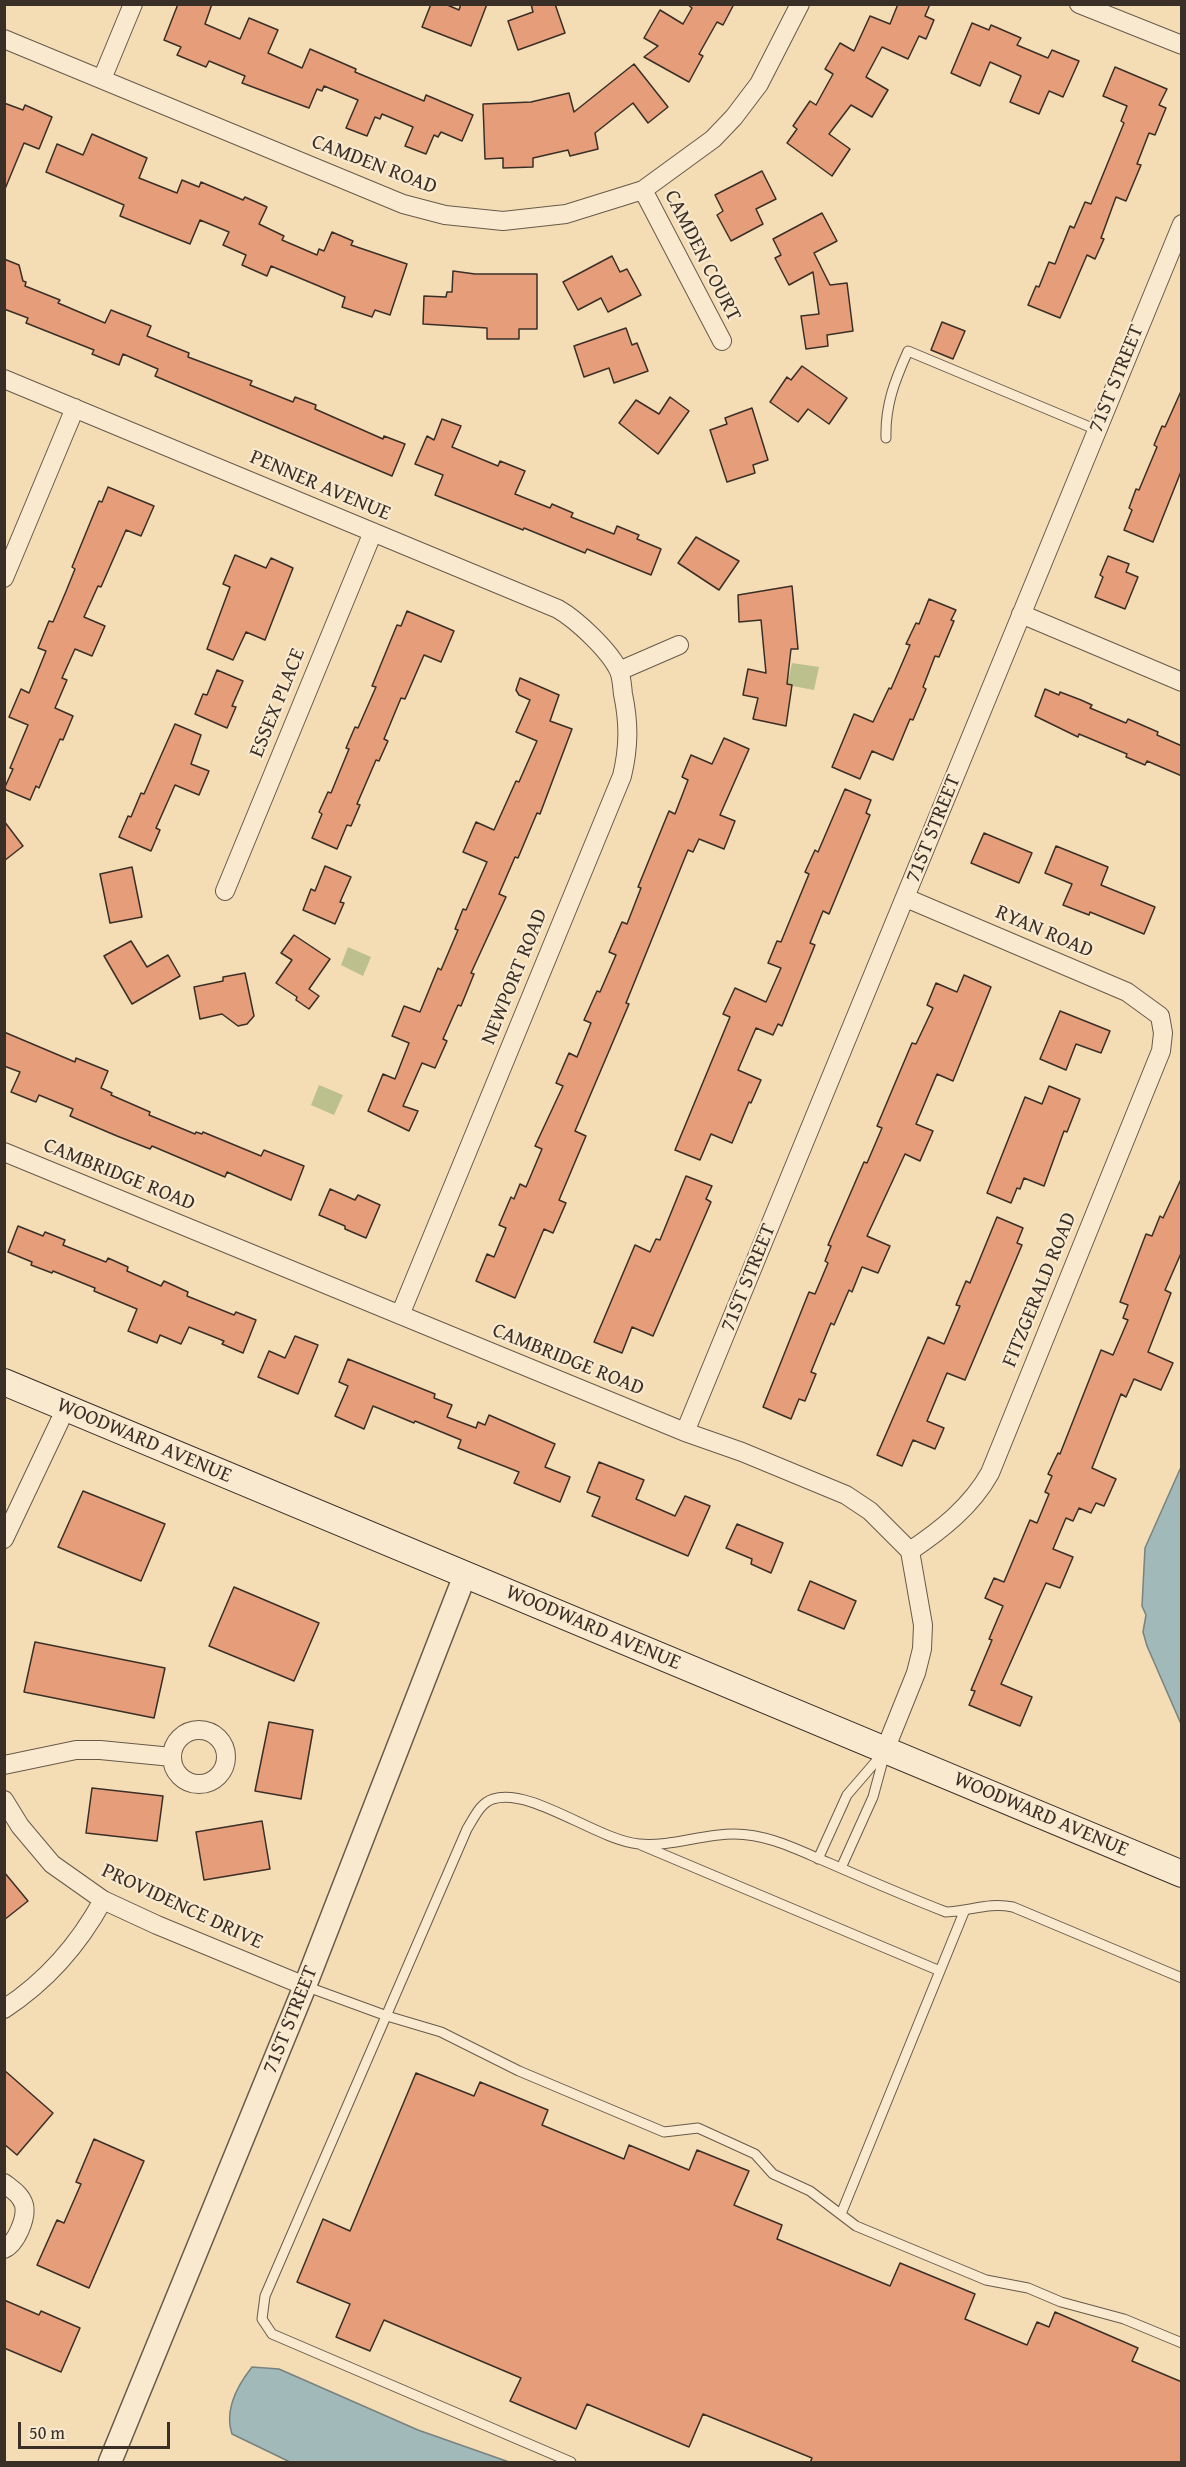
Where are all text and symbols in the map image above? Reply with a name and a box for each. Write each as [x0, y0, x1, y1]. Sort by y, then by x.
street label: CAMDEN ROAD [308, 130, 440, 200]
street label: CAMDEN COURT [658, 186, 746, 326]
street label: 71ST STREET [1084, 321, 1150, 437]
street label: PENNER AVENUE [246, 445, 394, 527]
street label: ESSEX PLACE [245, 645, 311, 761]
street label: 71ST STREET [901, 771, 967, 887]
street label: RYAN ROAD [991, 900, 1097, 964]
street label: NEWPORT ROAD [476, 906, 554, 1048]
street label: CAMBRIDGE ROAD [39, 1133, 199, 1217]
street label: FITZGERALD ROAD [997, 1209, 1083, 1371]
street label: 71ST STREET [716, 1220, 782, 1336]
street label: CAMBRIDGE ROAD [488, 1318, 648, 1402]
street label: WOODWARD AVENUE [53, 1393, 235, 1489]
street label: WOODWARD AVENUE [502, 1580, 684, 1676]
street label: WOODWARD AVENUE [950, 1767, 1132, 1863]
street label: PROVIDENCE DRIVE [97, 1859, 267, 1955]
street label: 71ST STREET [258, 1962, 324, 2078]
scale bar [21, 2410, 172, 2448]
text: 50 m [29, 2419, 65, 2446]

